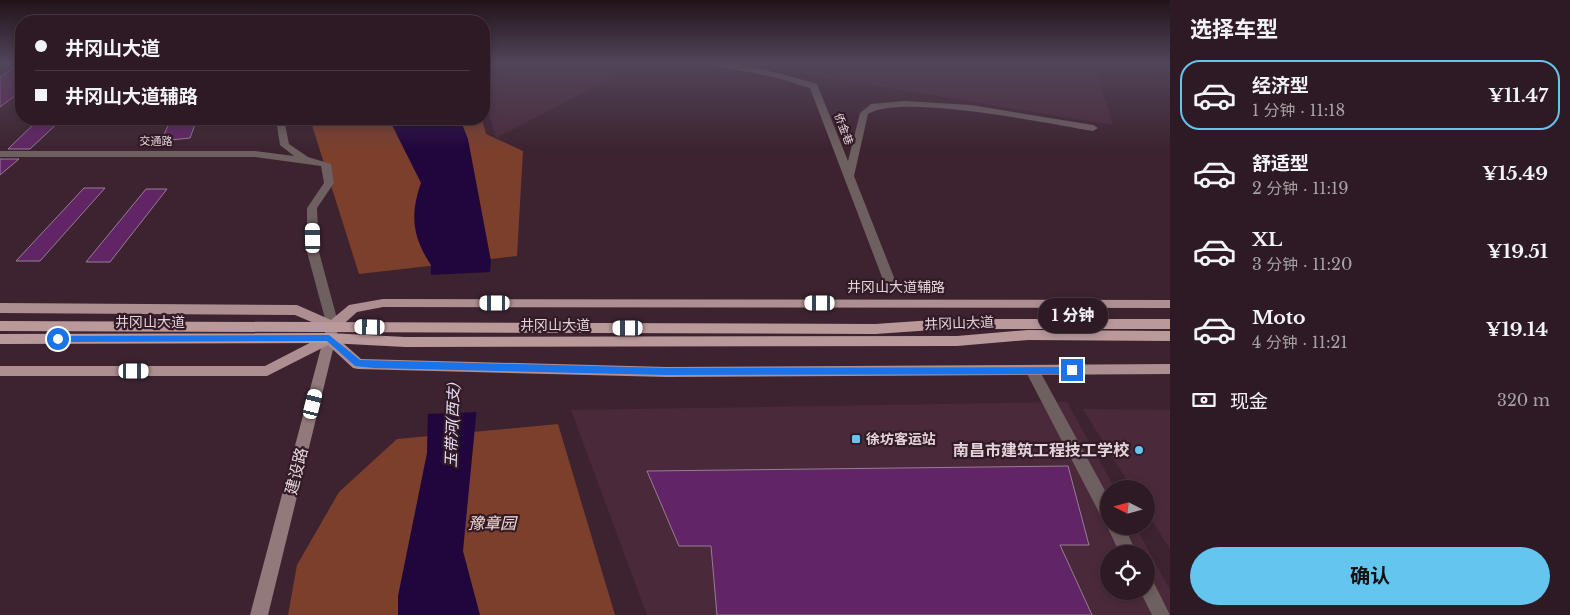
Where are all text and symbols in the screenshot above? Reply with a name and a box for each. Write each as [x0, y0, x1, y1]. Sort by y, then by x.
text: 选择车型 [1190, 16, 1278, 43]
text: 井冈山大道 [65, 37, 160, 60]
icon: car [1192, 73, 1237, 118]
text: 经济型 [1252, 74, 1309, 97]
text: ¥11.47 [1488, 84, 1548, 107]
text: 井冈山大道辅路 [65, 85, 198, 108]
text: 1 分钟 · 11:18 [1252, 100, 1345, 120]
street label: 侨金巷 [832, 111, 856, 147]
street label: 交通路 [140, 134, 173, 148]
icon: car [1192, 151, 1237, 196]
text: 舒适型 [1252, 152, 1309, 175]
text: ¥15.49 [1482, 162, 1548, 185]
text: 2 分钟 · 11:19 [1252, 178, 1348, 198]
car [305, 223, 320, 253]
text: XL [1252, 228, 1282, 251]
icon: car [1192, 229, 1237, 274]
text: ¥19.51 [1487, 240, 1548, 263]
text: 3 分钟 · 11:20 [1252, 254, 1352, 274]
street label: 井冈山大道辅路 [847, 278, 945, 296]
car [480, 296, 510, 311]
car [805, 296, 835, 311]
callout: 1 分钟 [1037, 298, 1107, 332]
text: 1 分钟 [1051, 305, 1095, 325]
text: Moto [1252, 306, 1306, 329]
icon: car [1192, 307, 1237, 352]
street label: 井冈山大道 [115, 313, 185, 331]
street label: 井冈山大道 [924, 313, 994, 333]
street label: 井冈山大道 [520, 316, 590, 334]
text: ¥19.14 [1485, 318, 1548, 341]
car [354, 319, 385, 335]
car [613, 321, 643, 336]
route start [47, 328, 69, 350]
text: 4 分钟 · 11:21 [1252, 332, 1348, 352]
route end [1061, 359, 1083, 381]
car [119, 364, 149, 379]
water label: 玉带河(西支) [441, 382, 463, 468]
icon: cash [1190, 386, 1218, 414]
car [302, 388, 323, 420]
text: 现金 [1230, 390, 1268, 413]
text: 320 m [1497, 390, 1550, 410]
place label: 徐坊客运站 [866, 430, 936, 448]
marker: 徐坊客运站 [850, 433, 862, 445]
place label: 南昌市建筑工程技工学校 [953, 440, 1130, 460]
marker: 南昌市建筑工程技工学校 [1133, 444, 1145, 456]
street label: 建设路 [280, 445, 312, 497]
north arrow [1100, 480, 1155, 535]
map controls [1100, 480, 1155, 600]
park label: 豫章园 [468, 513, 518, 533]
button: locate [1100, 545, 1155, 600]
button: 确认 [1190, 547, 1550, 605]

